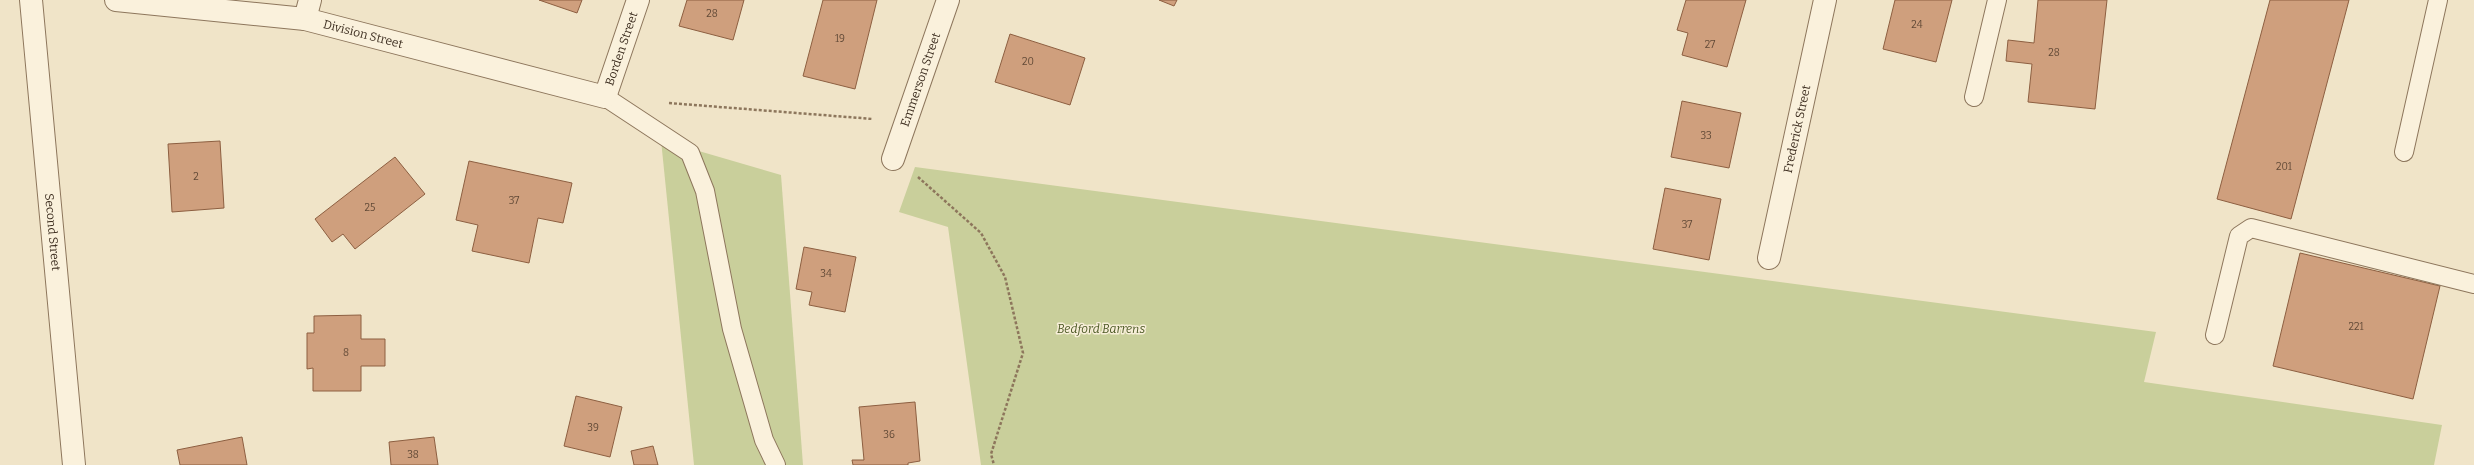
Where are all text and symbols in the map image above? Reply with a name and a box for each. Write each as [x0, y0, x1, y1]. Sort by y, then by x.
house number: 28 [706, 8, 718, 20]
street label: Borden Street [602, 9, 641, 87]
street label: Division Street [322, 17, 405, 51]
house number: 24 [1911, 19, 1923, 31]
street label: Emmerson Street [898, 30, 943, 128]
house number: 19 [835, 33, 845, 45]
house number: 27 [1705, 39, 1715, 51]
house number: 28 [2048, 47, 2060, 59]
house number: 20 [1022, 56, 1034, 68]
street label: Frederick Street [1781, 83, 1813, 174]
house number: 33 [1700, 130, 1712, 142]
house number: 201 [2276, 161, 2292, 173]
house number: 2 [193, 171, 199, 183]
street label: Second Street [42, 193, 63, 272]
house number: 37 [509, 195, 519, 207]
house number: 25 [365, 202, 375, 214]
house number: 37 [1682, 219, 1692, 231]
house number: 34 [820, 268, 832, 280]
house number: 221 [2349, 321, 2363, 333]
park label: Bedford Barrens [1057, 322, 1145, 336]
house number: 8 [343, 347, 349, 359]
house number: 39 [587, 422, 599, 434]
house number: 36 [883, 429, 895, 441]
house number: 38 [407, 449, 419, 461]

